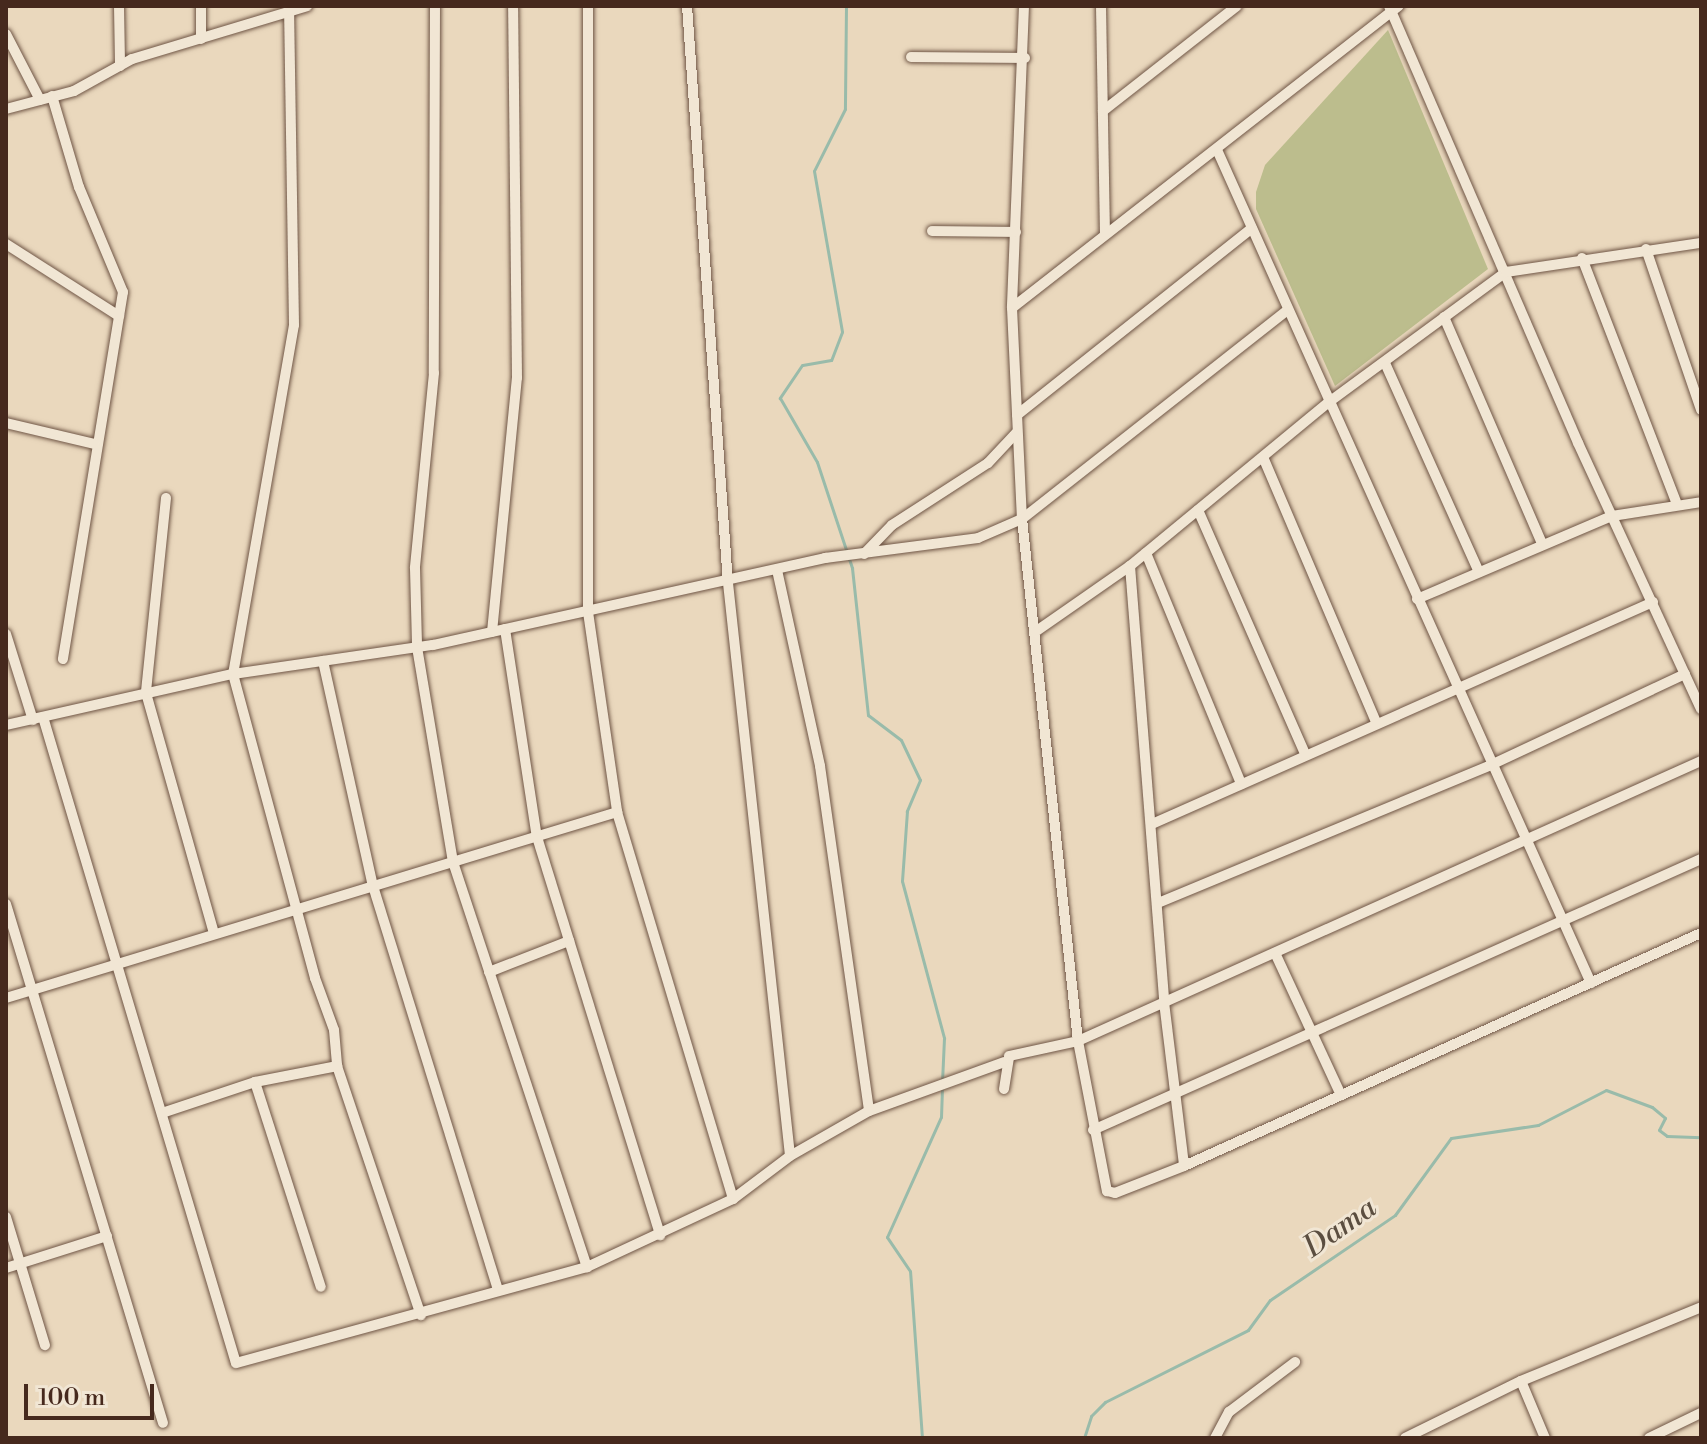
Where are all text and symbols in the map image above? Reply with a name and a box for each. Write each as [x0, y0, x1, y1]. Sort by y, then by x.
water label: Dama [1297, 1190, 1383, 1266]
scale bar [28, 1368, 158, 1418]
text: 100 m [38, 1383, 105, 1413]

